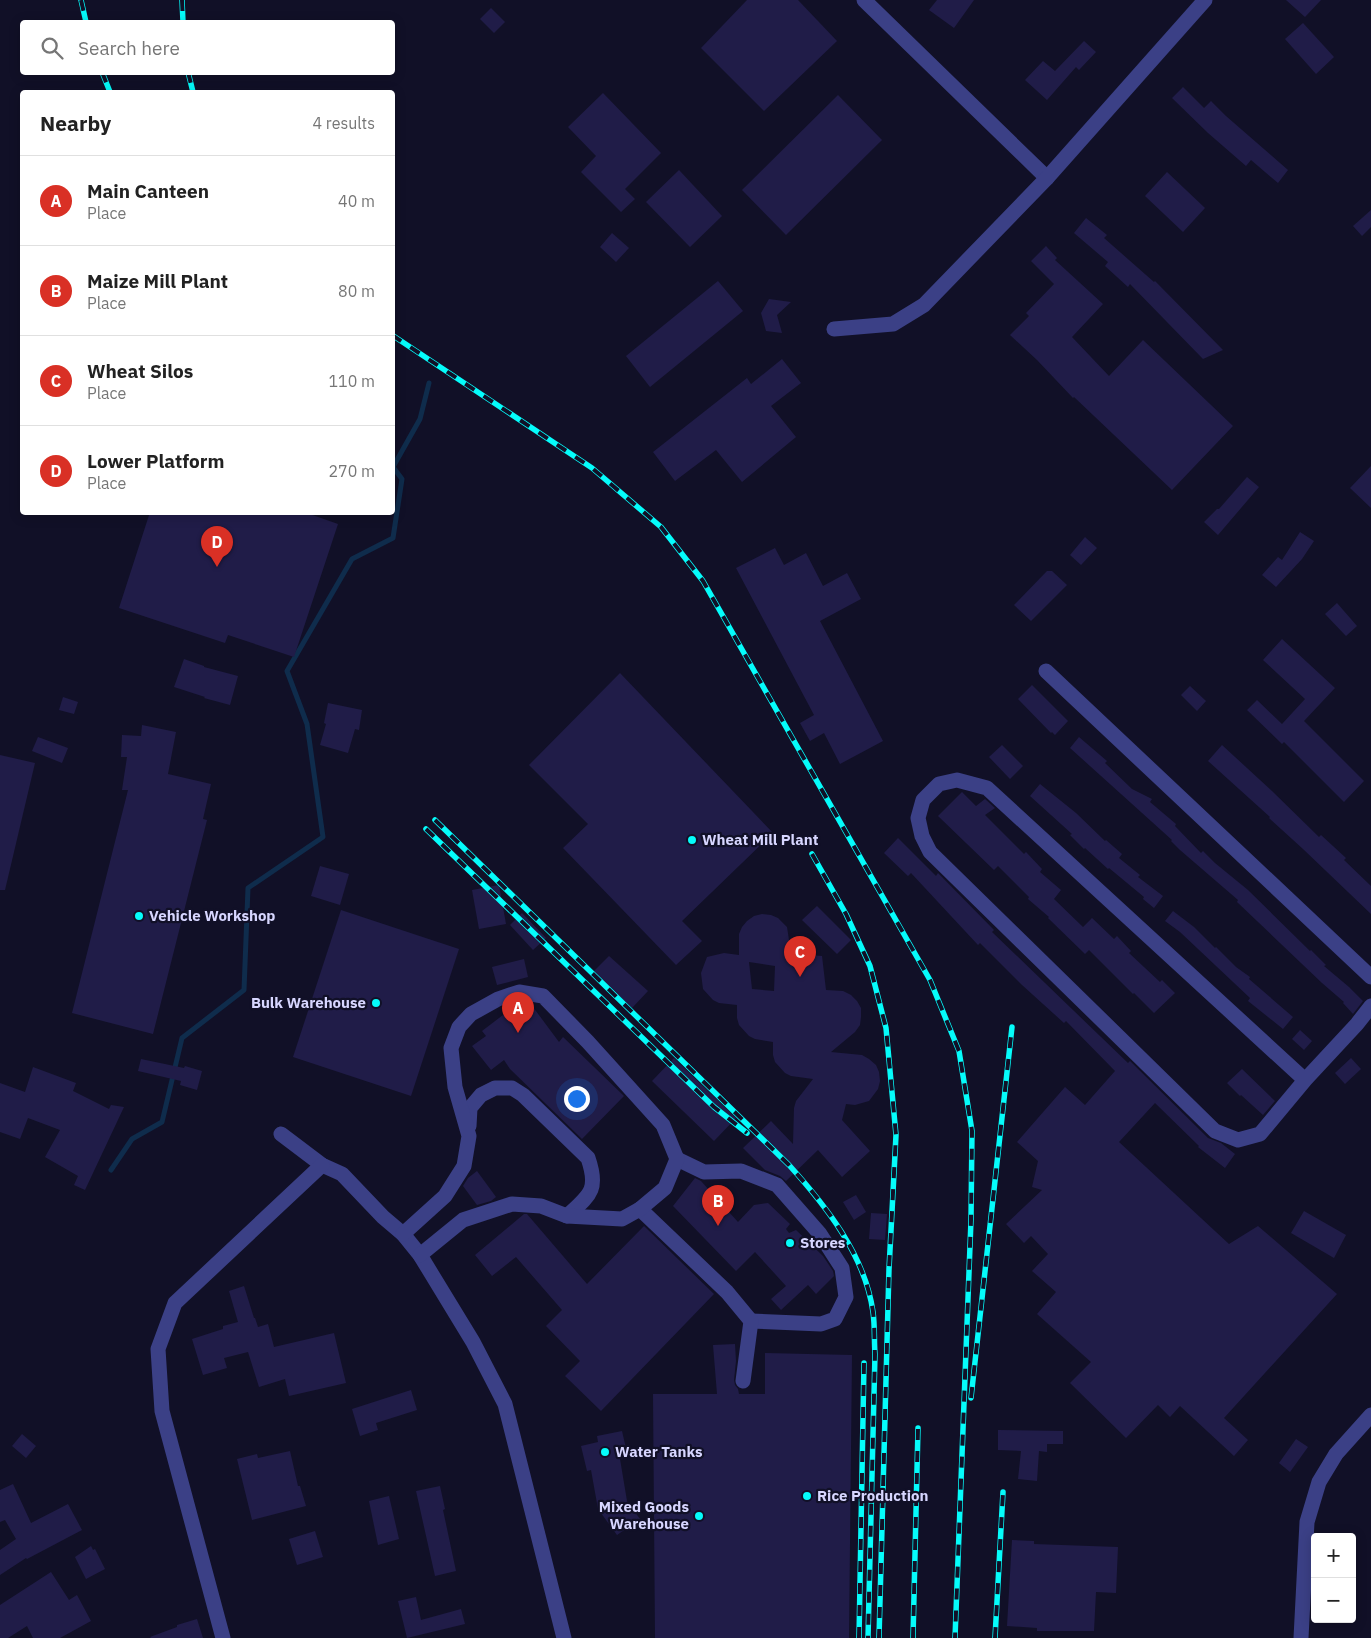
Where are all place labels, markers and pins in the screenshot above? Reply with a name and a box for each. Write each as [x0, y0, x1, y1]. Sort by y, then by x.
pin: D [201, 526, 233, 567]
place label: Wheat Mill Plant [702, 830, 819, 849]
marker: Wheat Mill Plant [686, 834, 698, 846]
place label: Vehicle Workshop [149, 906, 275, 925]
marker: Vehicle Workshop [133, 910, 145, 922]
pin: C [784, 936, 816, 977]
pin: A [502, 992, 534, 1033]
place label: Bulk Warehouse [251, 993, 366, 1012]
marker: Bulk Warehouse [370, 997, 382, 1009]
pin: B [702, 1185, 734, 1226]
place label: Stores [800, 1233, 846, 1252]
marker: Stores [784, 1237, 796, 1249]
place label: Water Tanks [615, 1442, 703, 1461]
marker: Water Tanks [599, 1446, 611, 1458]
place label: Rice Production [817, 1486, 928, 1505]
marker: Rice Production [801, 1490, 813, 1502]
place label: Mixed Goods Warehouse [599, 1497, 689, 1533]
marker: Mixed Goods Warehouse [693, 1510, 705, 1522]

